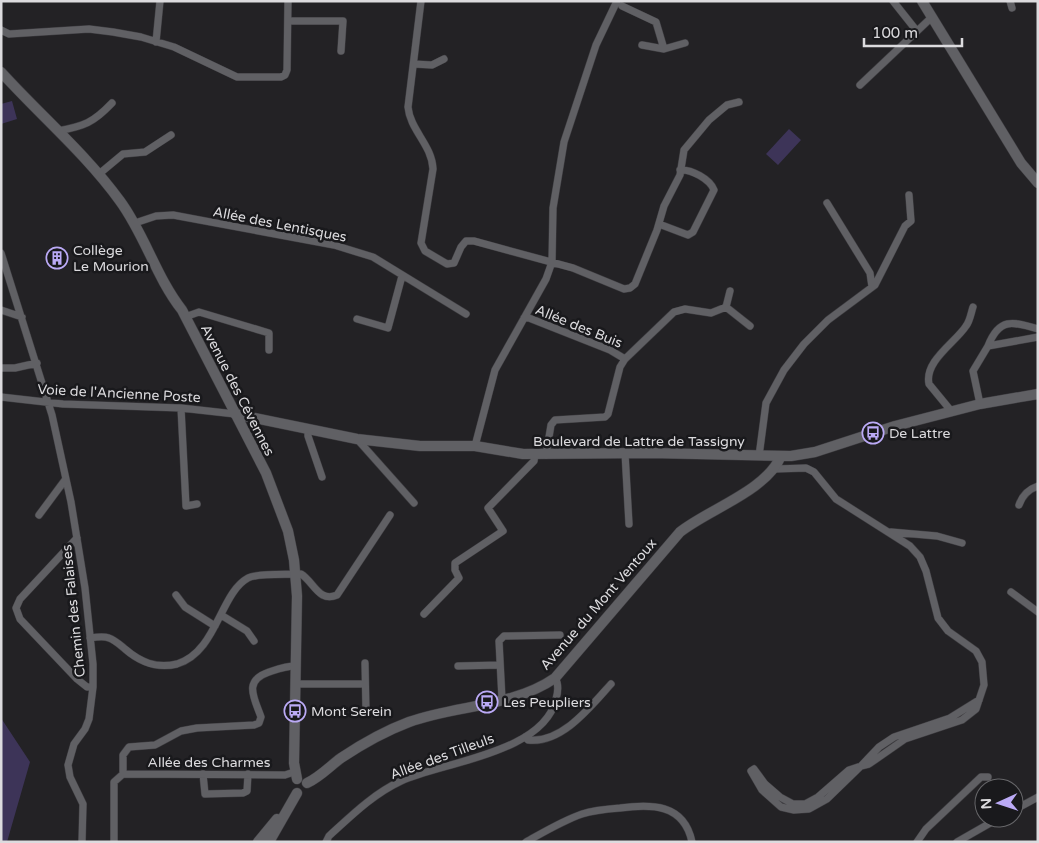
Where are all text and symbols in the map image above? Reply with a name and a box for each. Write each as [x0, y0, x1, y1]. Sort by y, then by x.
scale bar [864, 15, 962, 47]
text: 100 m [872, 24, 918, 42]
street label: Allée des Lentisques [212, 203, 348, 246]
place label: Collège Le Mourion [73, 242, 149, 275]
building icon: Collège Le Mourion [45, 246, 69, 270]
street label: Allée des Buis [533, 301, 625, 352]
street label: Avenue des Cévennes [197, 322, 278, 459]
street label: Voie de l'Ancienne Poste [37, 381, 201, 406]
bus stop icon: De Lattre [861, 421, 885, 445]
place label: De Lattre [889, 425, 950, 442]
street label: Boulevard de Lattre de Tassigny [533, 433, 745, 450]
street label: Avenue du Mont Ventoux [537, 535, 660, 674]
street label: Chemin des Falaises [58, 543, 89, 678]
bus stop icon: Les Peupliers [475, 690, 499, 714]
place label: Les Peupliers [503, 694, 591, 711]
bus stop icon: Mont Serein [283, 699, 307, 723]
place label: Mont Serein [311, 703, 392, 720]
street label: Allée des Tilleuls [388, 730, 497, 783]
street label: Allée des Charmes [148, 754, 271, 771]
north arrow [974, 778, 1024, 828]
text: N [978, 798, 995, 810]

